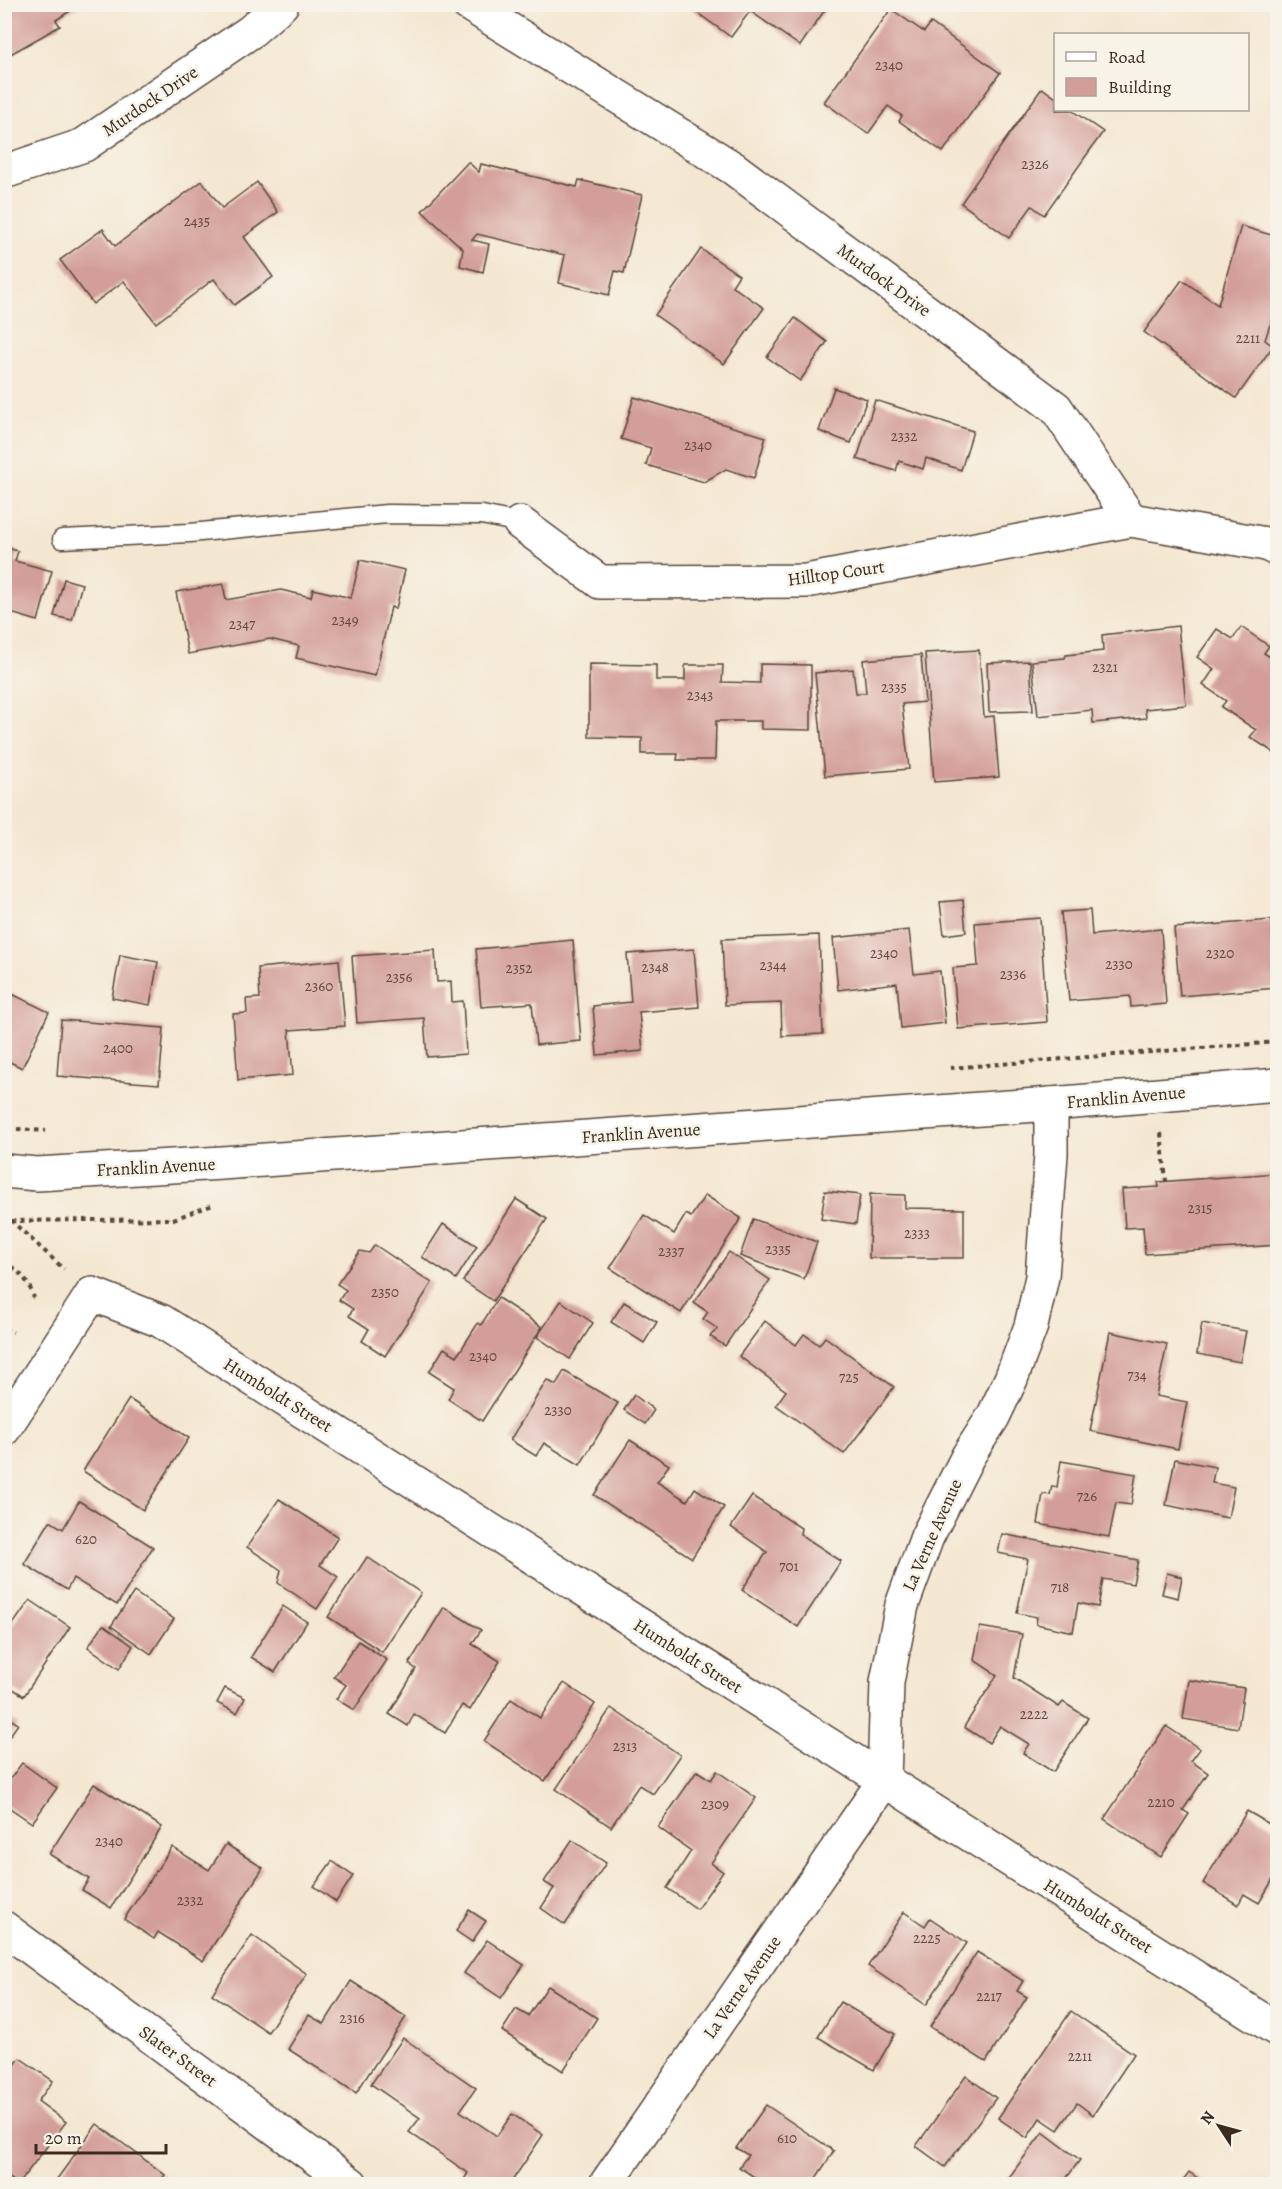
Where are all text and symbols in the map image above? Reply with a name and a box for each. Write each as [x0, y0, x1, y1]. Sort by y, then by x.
legend [1054, 33, 1249, 111]
text: Road [1108, 45, 1146, 69]
house number: 2340 [875, 55, 903, 75]
street label: Murdock Drive [97, 60, 203, 142]
text: Building [1108, 75, 1172, 99]
house number: 2326 [1021, 154, 1049, 174]
house number: 2435 [184, 211, 210, 231]
street label: Murdock Drive [832, 238, 936, 322]
house number: 2211 [1236, 328, 1260, 348]
house number: 2332 [891, 426, 917, 446]
house number: 2340 [684, 435, 712, 455]
street label: Hilltop Court [786, 554, 886, 592]
house number: 2349 [332, 610, 359, 630]
house number: 2347 [229, 614, 256, 634]
house number: 2321 [1092, 657, 1118, 677]
house number: 2335 [881, 677, 907, 697]
house number: 2343 [687, 685, 713, 705]
house number: 2340 [870, 943, 898, 963]
house number: 2320 [1206, 943, 1234, 963]
house number: 2330 [1105, 954, 1133, 974]
house number: 2344 [760, 955, 787, 975]
house number: 2348 [641, 957, 669, 977]
house number: 2352 [506, 958, 532, 978]
house number: 2336 [1000, 964, 1026, 984]
house number: 2356 [386, 967, 412, 987]
house number: 2360 [305, 976, 333, 996]
house number: 2400 [103, 1038, 133, 1058]
street label: Franklin Avenue [1066, 1080, 1186, 1114]
street label: Franklin Avenue [581, 1117, 701, 1149]
street label: Franklin Avenue [96, 1152, 216, 1182]
house number: 2315 [1188, 1198, 1212, 1218]
house number: 2333 [904, 1223, 930, 1243]
house number: 2335 [765, 1239, 791, 1259]
house number: 2337 [658, 1241, 685, 1261]
house number: 2350 [371, 1282, 399, 1302]
house number: 2340 [469, 1346, 497, 1366]
street label: Humboldt Street [219, 1352, 337, 1438]
house number: 734 [1127, 1365, 1147, 1385]
house number: 725 [839, 1367, 859, 1387]
house number: 2330 [544, 1400, 572, 1420]
street label: La Verne Avenue [896, 1475, 968, 1595]
house number: 726 [1077, 1486, 1097, 1506]
house number: 620 [75, 1529, 97, 1549]
house number: 701 [779, 1556, 799, 1576]
house number: 718 [1051, 1577, 1069, 1597]
street label: Humboldt Street [629, 1613, 747, 1699]
house number: 2222 [1020, 1704, 1048, 1724]
house number: 2313 [613, 1736, 637, 1756]
house number: 2210 [1147, 1792, 1175, 1812]
house number: 2309 [701, 1794, 729, 1814]
house number: 2340 [95, 1831, 123, 1851]
street label: Humboldt Street [1039, 1873, 1157, 1959]
house number: 2332 [177, 1890, 203, 1910]
house number: 2225 [913, 1928, 941, 1948]
street label: La Verne Avenue [698, 1931, 786, 2043]
house number: 2217 [976, 1986, 1003, 2006]
house number: 2316 [339, 2008, 365, 2028]
street label: Slater Street [134, 2020, 222, 2092]
house number: 2211 [1068, 2046, 1092, 2066]
north arrow [1189, 2096, 1249, 2156]
text: N [1195, 2106, 1220, 2129]
scale bar [36, 2117, 166, 2155]
text: 20 m [45, 2126, 82, 2150]
house number: 610 [777, 2128, 797, 2148]

